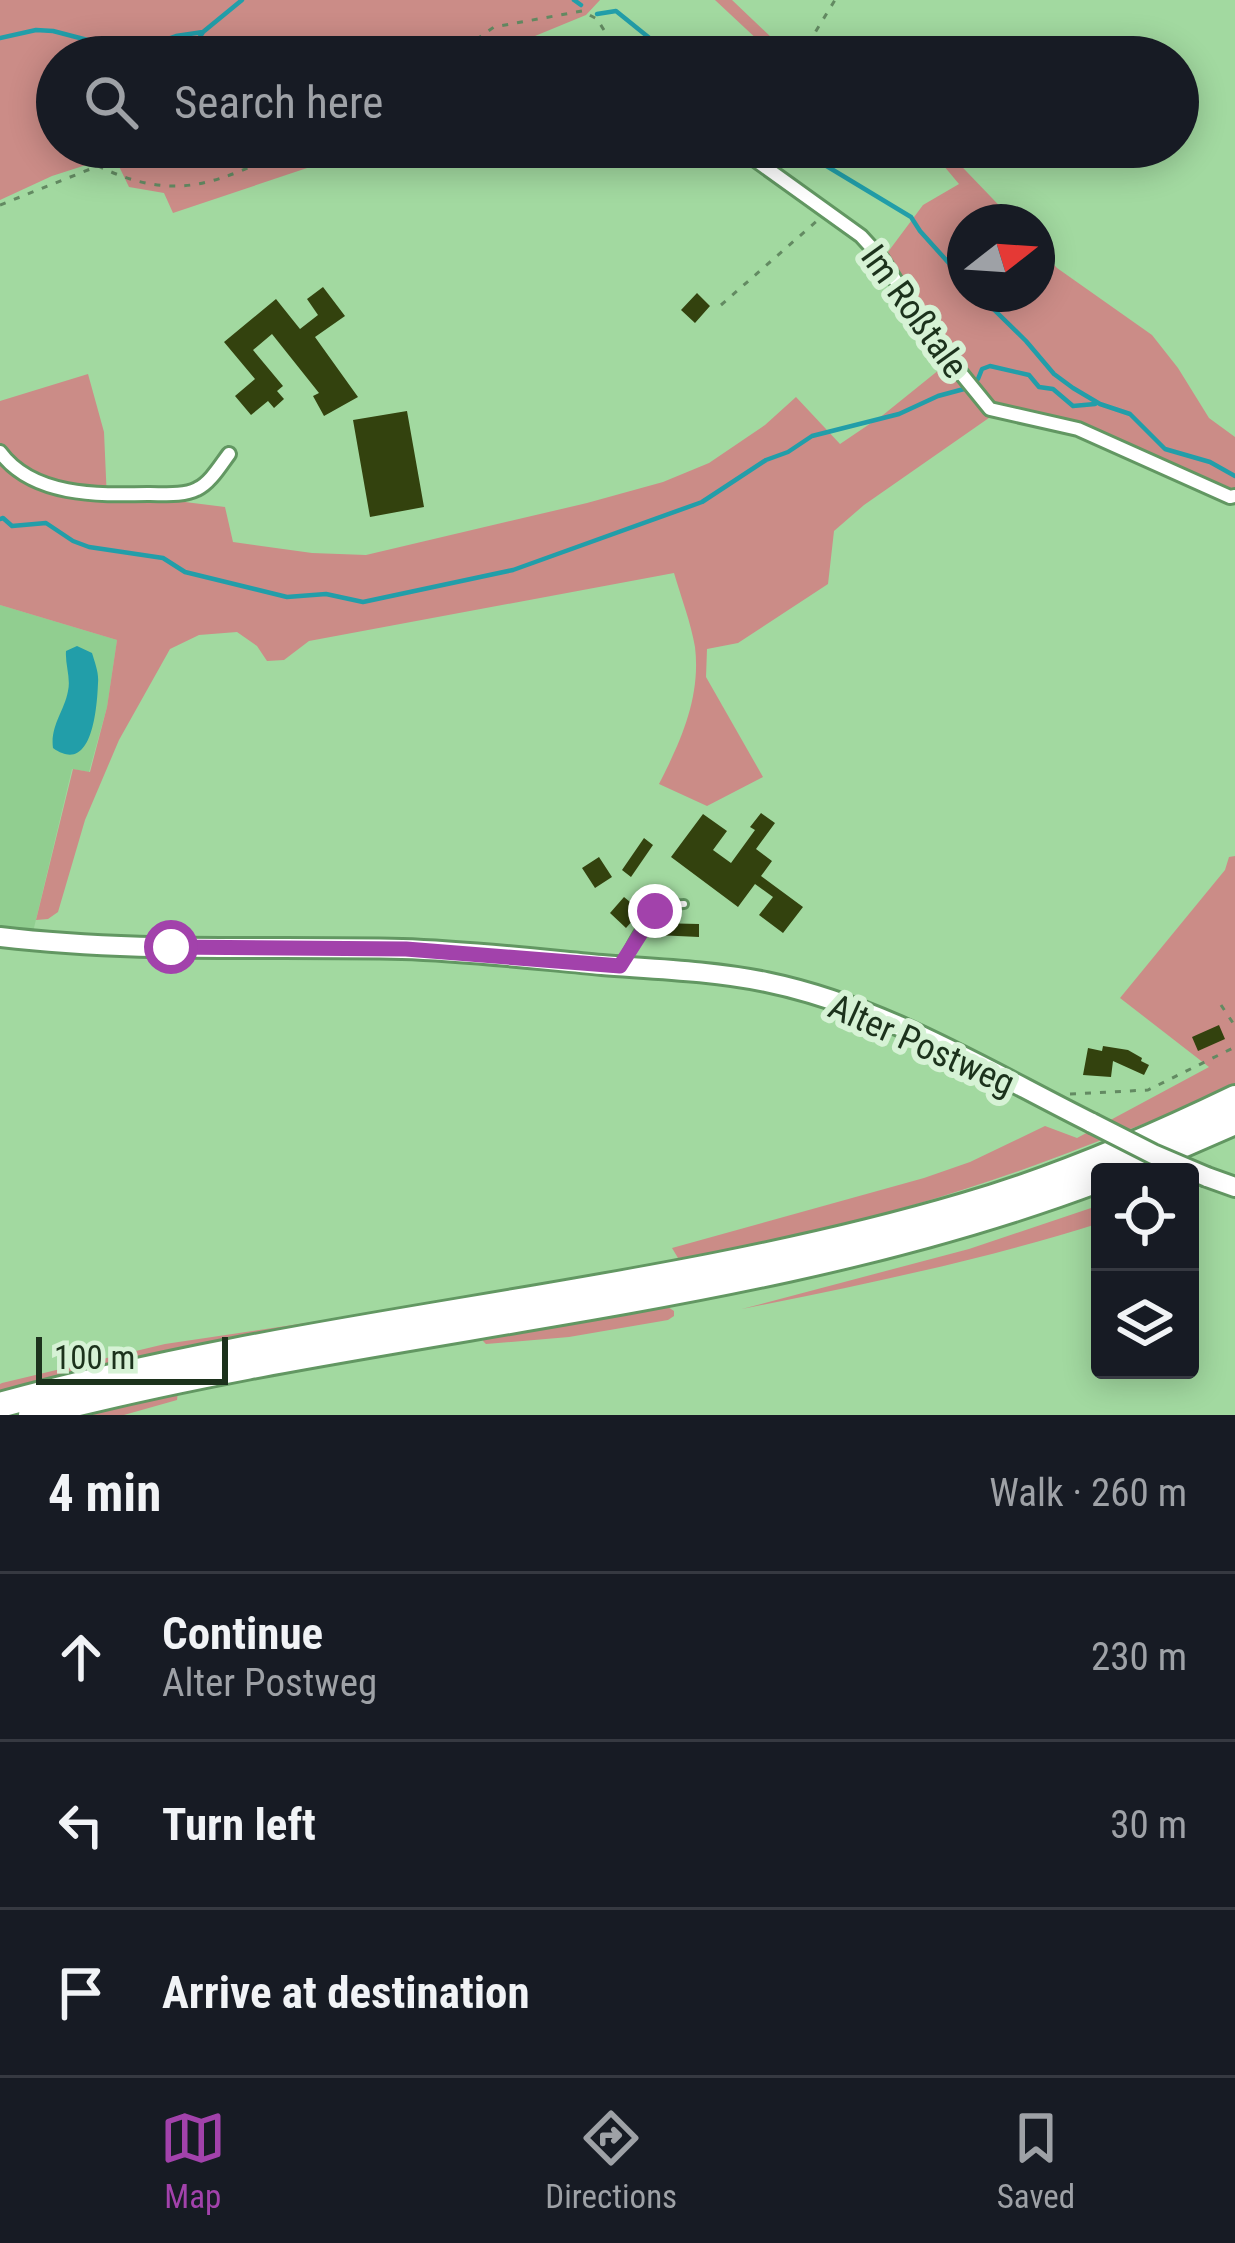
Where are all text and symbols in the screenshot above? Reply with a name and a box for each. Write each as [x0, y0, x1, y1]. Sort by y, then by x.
search box [36, 36, 1199, 168]
icon: search [78, 69, 144, 135]
text: Search here [174, 76, 383, 129]
north arrow [947, 204, 1055, 312]
street label: Im Roßtale [852, 237, 976, 386]
route end [628, 884, 682, 938]
route start [144, 920, 198, 974]
street label: Alter Postweg [822, 985, 1021, 1105]
map controls [1091, 1163, 1199, 1379]
button: locate [1091, 1163, 1199, 1271]
button: layers [1091, 1271, 1199, 1379]
scale bar [36, 1331, 228, 1384]
text: 100 m [54, 1338, 135, 1377]
text: 4 min [48, 1464, 161, 1523]
text: Walk · 260 m [989, 1470, 1187, 1516]
text: Continue [162, 1607, 323, 1660]
icon: ahead [48, 1624, 114, 1690]
text: 230 m [1091, 1634, 1187, 1680]
text: Alter Postweg [162, 1660, 377, 1706]
icon: left [48, 1792, 114, 1858]
text: Turn left [162, 1798, 316, 1851]
text: 30 m [1110, 1802, 1187, 1848]
icon: arrive [48, 1960, 114, 2026]
text: Arrive at destination [162, 1966, 530, 2019]
tab: Map [160, 2105, 226, 2216]
tab: Directions [545, 2105, 677, 2216]
tab: Saved [997, 2105, 1075, 2216]

